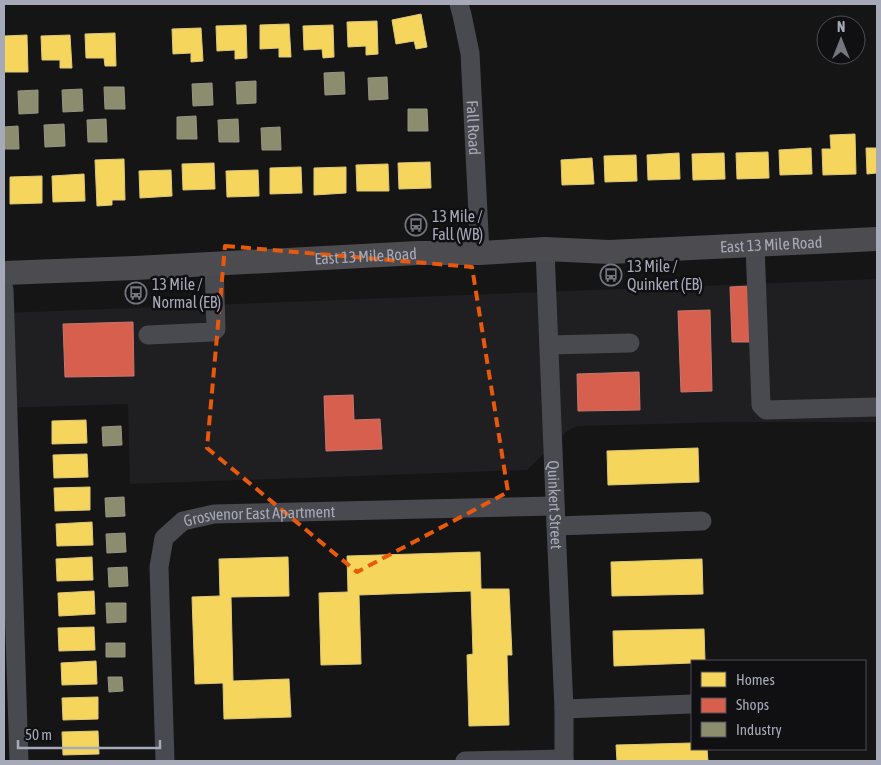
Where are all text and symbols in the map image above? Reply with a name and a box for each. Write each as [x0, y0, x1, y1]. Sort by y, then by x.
north arrow [816, 15, 866, 65]
text: N [837, 19, 845, 35]
street label: Fall Road [463, 100, 484, 156]
place label: 13 Mile / Fall (WB) [432, 207, 483, 244]
bus stop icon: 13 Mile / Fall (WB) [404, 213, 428, 237]
street label: East 13 Mile Road [719, 233, 823, 256]
street label: East 13 Mile Road [314, 244, 417, 267]
place label: 13 Mile / Quinkert (EB) [627, 257, 703, 294]
bus stop icon: 13 Mile / Quinkert (EB) [599, 263, 623, 287]
place label: 13 Mile / Normal (EB) [152, 275, 221, 312]
bus stop icon: 13 Mile / Normal (EB) [124, 281, 148, 305]
street label: Quinkert Street [544, 460, 566, 550]
street label: Grosvenor East Apartment [182, 502, 336, 530]
legend [691, 660, 866, 750]
text: Homes [736, 671, 775, 688]
text: Shops [736, 696, 769, 713]
scale bar [18, 718, 160, 750]
text: Industry [736, 721, 782, 738]
text: 50 m [25, 726, 52, 743]

